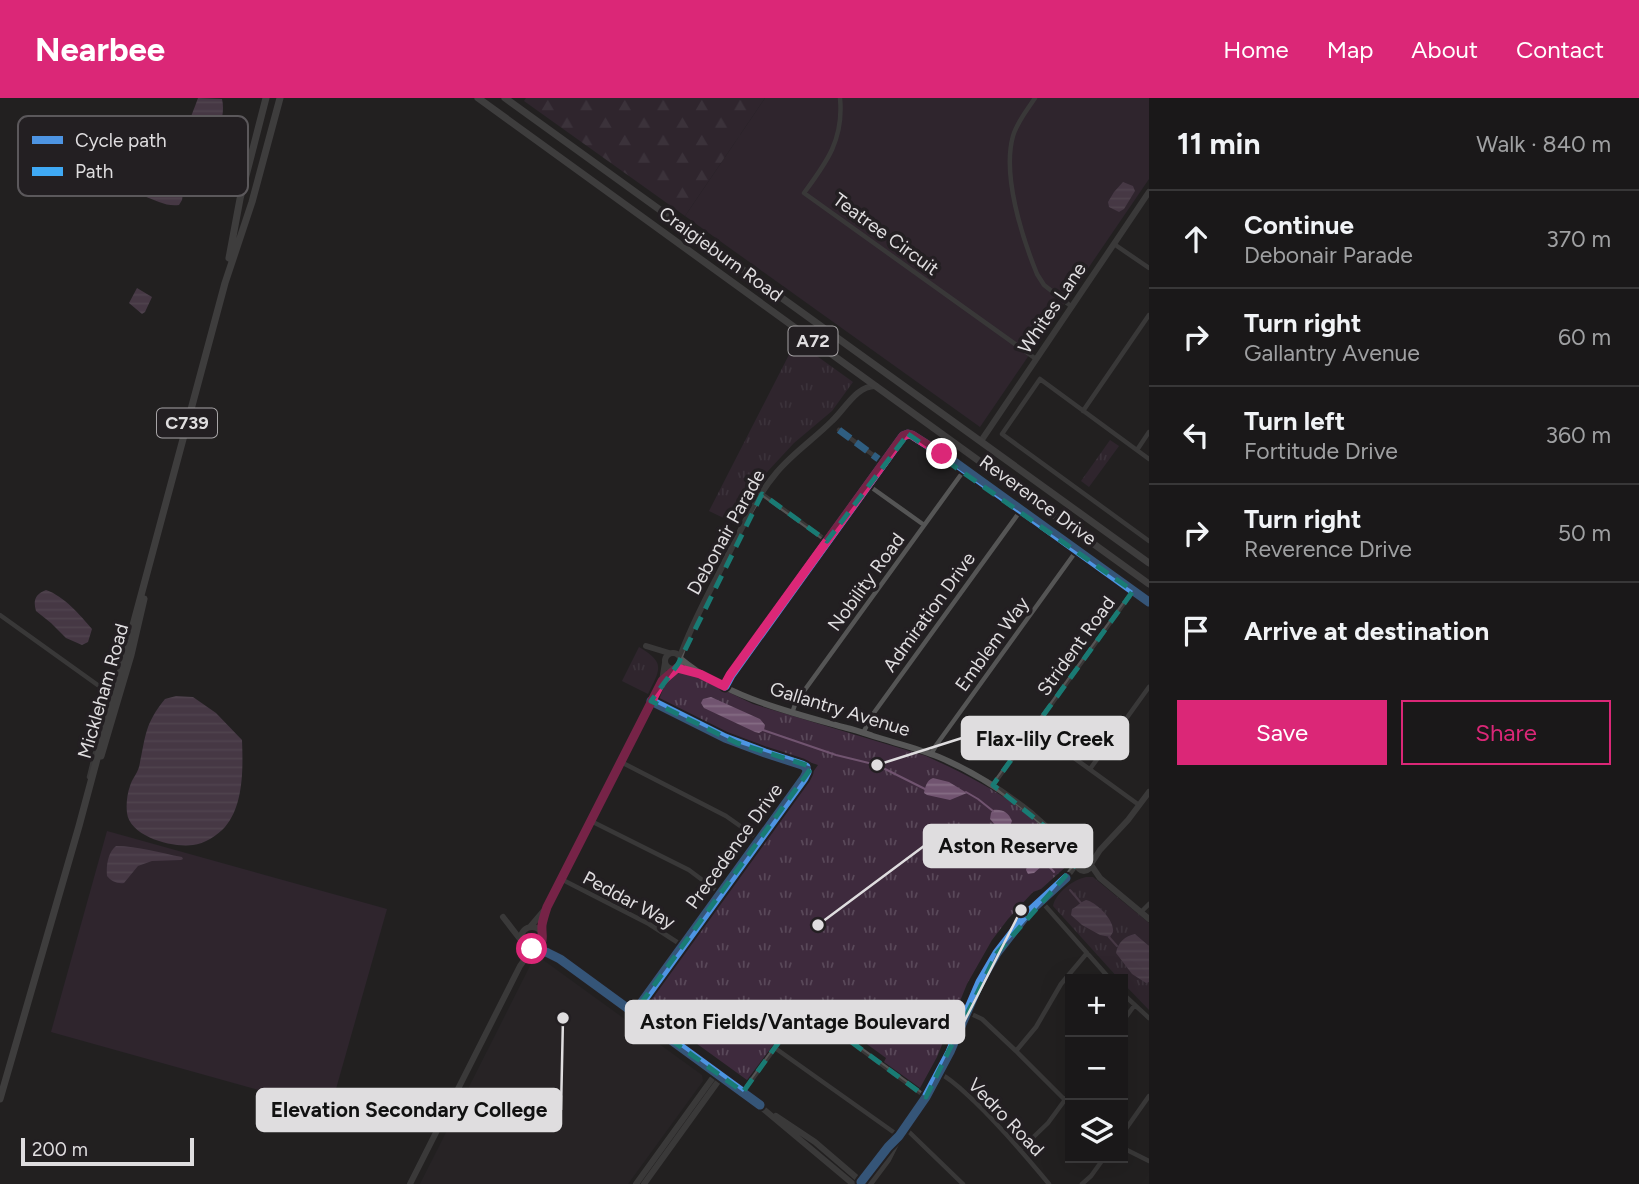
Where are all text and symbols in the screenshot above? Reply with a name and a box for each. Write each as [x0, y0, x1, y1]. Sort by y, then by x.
text: Nearbee [35, 30, 165, 69]
text: Home [1223, 35, 1289, 64]
text: Map [1327, 35, 1373, 64]
text: About [1411, 35, 1478, 64]
text: Contact [1516, 35, 1604, 64]
legend [18, 116, 248, 196]
text: 11 min [1177, 125, 1261, 162]
text: Cycle path [75, 129, 167, 152]
text: Walk · 840 m [1476, 130, 1611, 158]
text: Path [75, 160, 113, 183]
street label: Teatree Circuit [828, 188, 944, 280]
street label: Craigieburn Road [655, 201, 787, 307]
text: Continue [1244, 209, 1354, 241]
icon: ahead [1177, 220, 1215, 258]
text: 370 m [1546, 225, 1611, 253]
text: Debonair Parade [1244, 241, 1413, 269]
street label: Whites Lane [1013, 258, 1091, 358]
text: Turn right [1244, 307, 1361, 339]
icon: right [1177, 318, 1215, 356]
text: 60 m [1558, 323, 1611, 351]
road number: A72 [788, 327, 838, 356]
text: Gallantry Avenue [1244, 339, 1420, 367]
text: Turn left [1244, 405, 1345, 437]
road number: C739 [157, 408, 217, 438]
icon: left [1177, 416, 1215, 454]
text: 360 m [1545, 421, 1611, 449]
text: Fortitude Drive [1244, 437, 1398, 465]
route end [926, 438, 957, 469]
street label: Reverence Drive [975, 450, 1101, 550]
street label: Debonair Parade [682, 465, 770, 599]
text: Turn right [1244, 503, 1361, 535]
icon: right [1177, 514, 1215, 552]
text: 50 m [1558, 519, 1611, 547]
street label: Nobility Road [823, 529, 909, 635]
text: Reverence Drive [1244, 535, 1412, 563]
street label: Admiration Drive [878, 548, 980, 676]
street label: Emblem Way [950, 592, 1034, 696]
street label: Strident Road [1032, 592, 1120, 700]
icon: arrive [1177, 612, 1215, 650]
text: Arrive at destination [1244, 615, 1489, 647]
street label: Mickleham Road [73, 621, 133, 761]
street label: Gallantry Avenue [767, 677, 913, 741]
button: Save [1177, 700, 1387, 765]
button: Share [1401, 700, 1611, 765]
callout: Flax-lily Creek [962, 717, 1128, 759]
text: Flax-lily Creek [976, 726, 1115, 751]
street label: Precedence Drive [681, 779, 787, 913]
callout: Aston Reserve [924, 825, 1092, 867]
text: Aston Reserve [938, 833, 1078, 858]
street label: Peddar Way [579, 866, 679, 934]
route start [516, 933, 547, 964]
map controls [1065, 974, 1128, 1163]
button: + [1065, 974, 1128, 1037]
callout: Aston Fields/Vantage Boulevard [626, 1001, 964, 1043]
text: Aston Fields/Vantage Boulevard [640, 1009, 950, 1034]
button: − [1065, 1037, 1128, 1100]
street label: Vedro Road [963, 1073, 1049, 1161]
callout: Elevation Secondary College [257, 1089, 561, 1131]
text: Elevation Secondary College [271, 1097, 548, 1122]
button: layers [1065, 1100, 1128, 1163]
scale bar [21, 1135, 194, 1167]
text: 200 m [32, 1138, 88, 1161]

